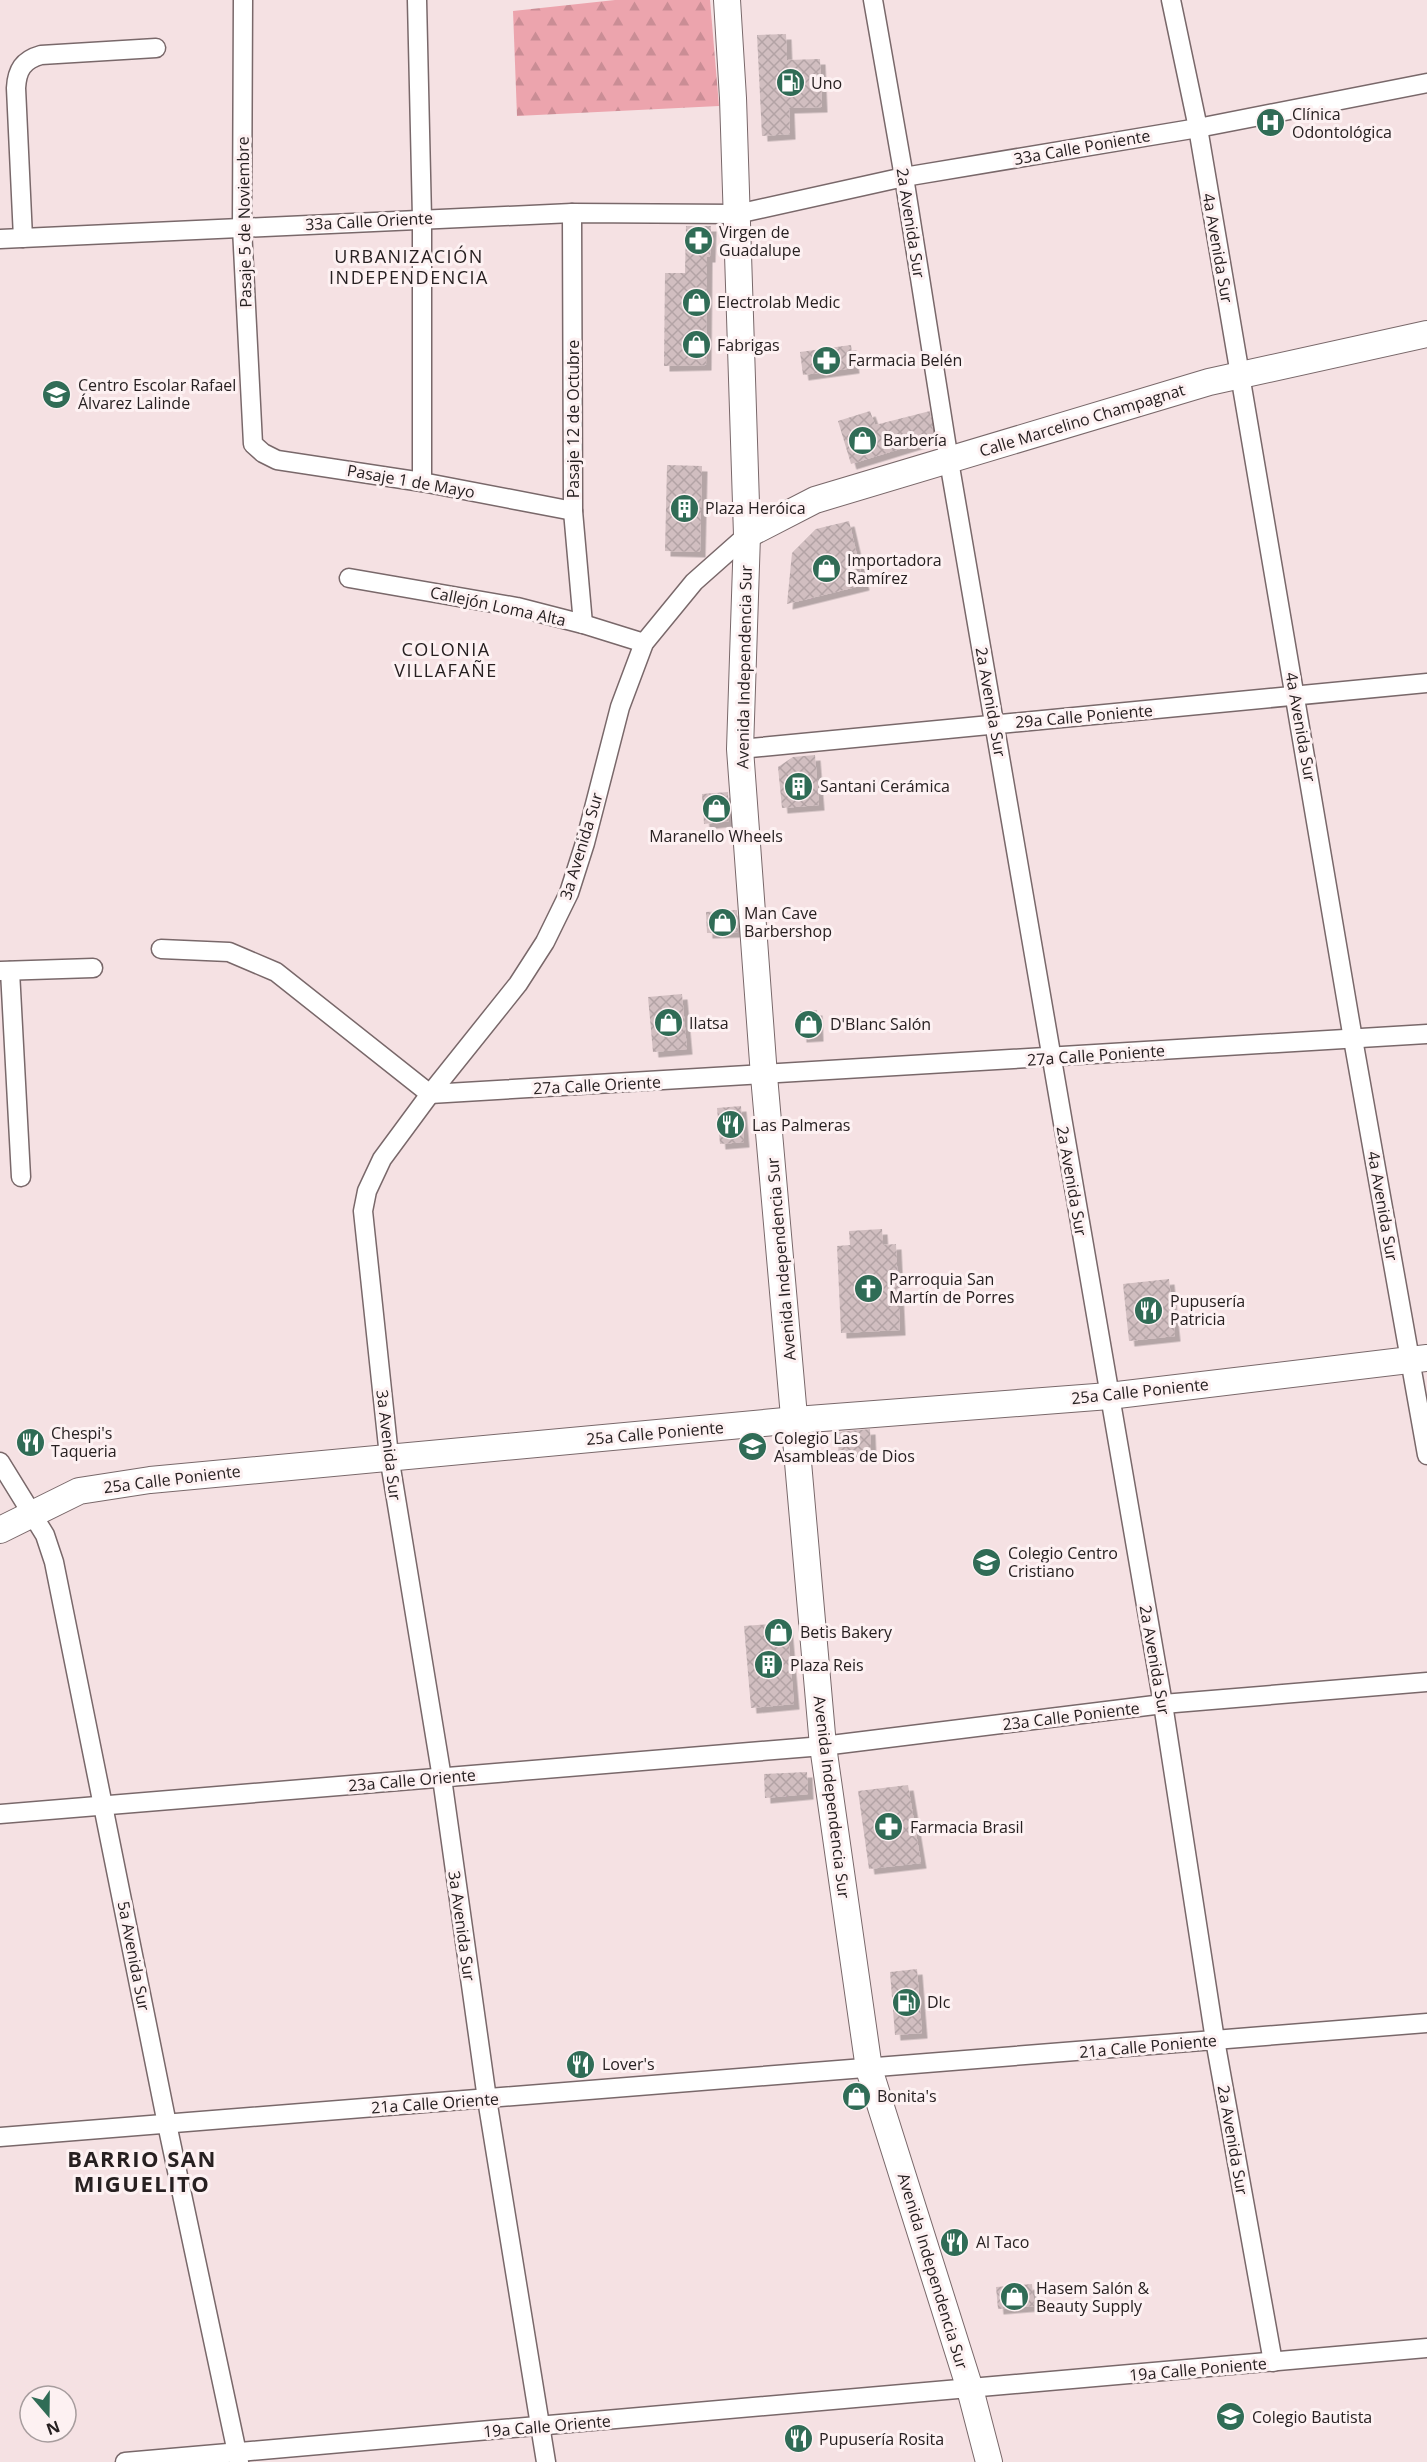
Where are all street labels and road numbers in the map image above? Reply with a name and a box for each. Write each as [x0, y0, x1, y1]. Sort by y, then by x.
street label: 33a Calle Poniente [1012, 124, 1152, 170]
street label: Pasaje 5 de Noviembre [232, 136, 256, 308]
street label: 2a Avenida Sur [891, 166, 931, 280]
street label: 4a Avenida Sur [1198, 191, 1239, 305]
street label: 33a Calle Oriente [304, 207, 434, 235]
street label: Pasaje 12 de Octubre [562, 340, 584, 498]
street label: Calle Marcelino Champagnat [977, 378, 1188, 462]
street label: Pasaje 1 de Mayo [345, 459, 477, 503]
street label: Avenida Independencia Sur [731, 564, 757, 769]
street label: Callejón Loma Alta [428, 581, 568, 631]
street label: 2a Avenida Sur [971, 645, 1012, 759]
street label: 4a Avenida Sur [1281, 670, 1322, 784]
street label: 29a Calle Poniente [1014, 699, 1154, 733]
street label: 3a Avenida Sur [554, 789, 608, 902]
street label: 27a Calle Poniente [1026, 1039, 1166, 1071]
street label: 27a Calle Oriente [532, 1071, 662, 1099]
street label: 2a Avenida Sur [1052, 1124, 1093, 1238]
street label: 4a Avenida Sur [1363, 1149, 1404, 1263]
street label: Avenida Independencia Sur [761, 1156, 801, 1362]
street label: 25a Calle Poniente [1070, 1373, 1210, 1409]
street label: 3a Avenida Sur [371, 1389, 407, 1502]
street label: 25a Calle Poniente [585, 1416, 725, 1450]
street label: 25a Calle Poniente [102, 1460, 242, 1498]
street label: 2a Avenida Sur [1135, 1603, 1176, 1717]
street label: Avenida Independencia Sur [809, 1694, 855, 1900]
street label: 23a Calle Poniente [1001, 1697, 1141, 1735]
street label: 23a Calle Oriente [347, 1763, 477, 1797]
street label: 3a Avenida Sur [443, 1869, 481, 1983]
street label: 5a Avenida Sur [113, 1899, 155, 2013]
street label: 21a Calle Poniente [1078, 2029, 1218, 2063]
street label: 2a Avenida Sur [1213, 2083, 1254, 2197]
street label: 21a Calle Oriente [370, 2088, 500, 2118]
street label: Avenida Independencia Sur [893, 2170, 973, 2372]
street label: 19a Calle Poniente [1128, 2352, 1268, 2386]
street label: 19a Calle Oriente [482, 2409, 612, 2443]

